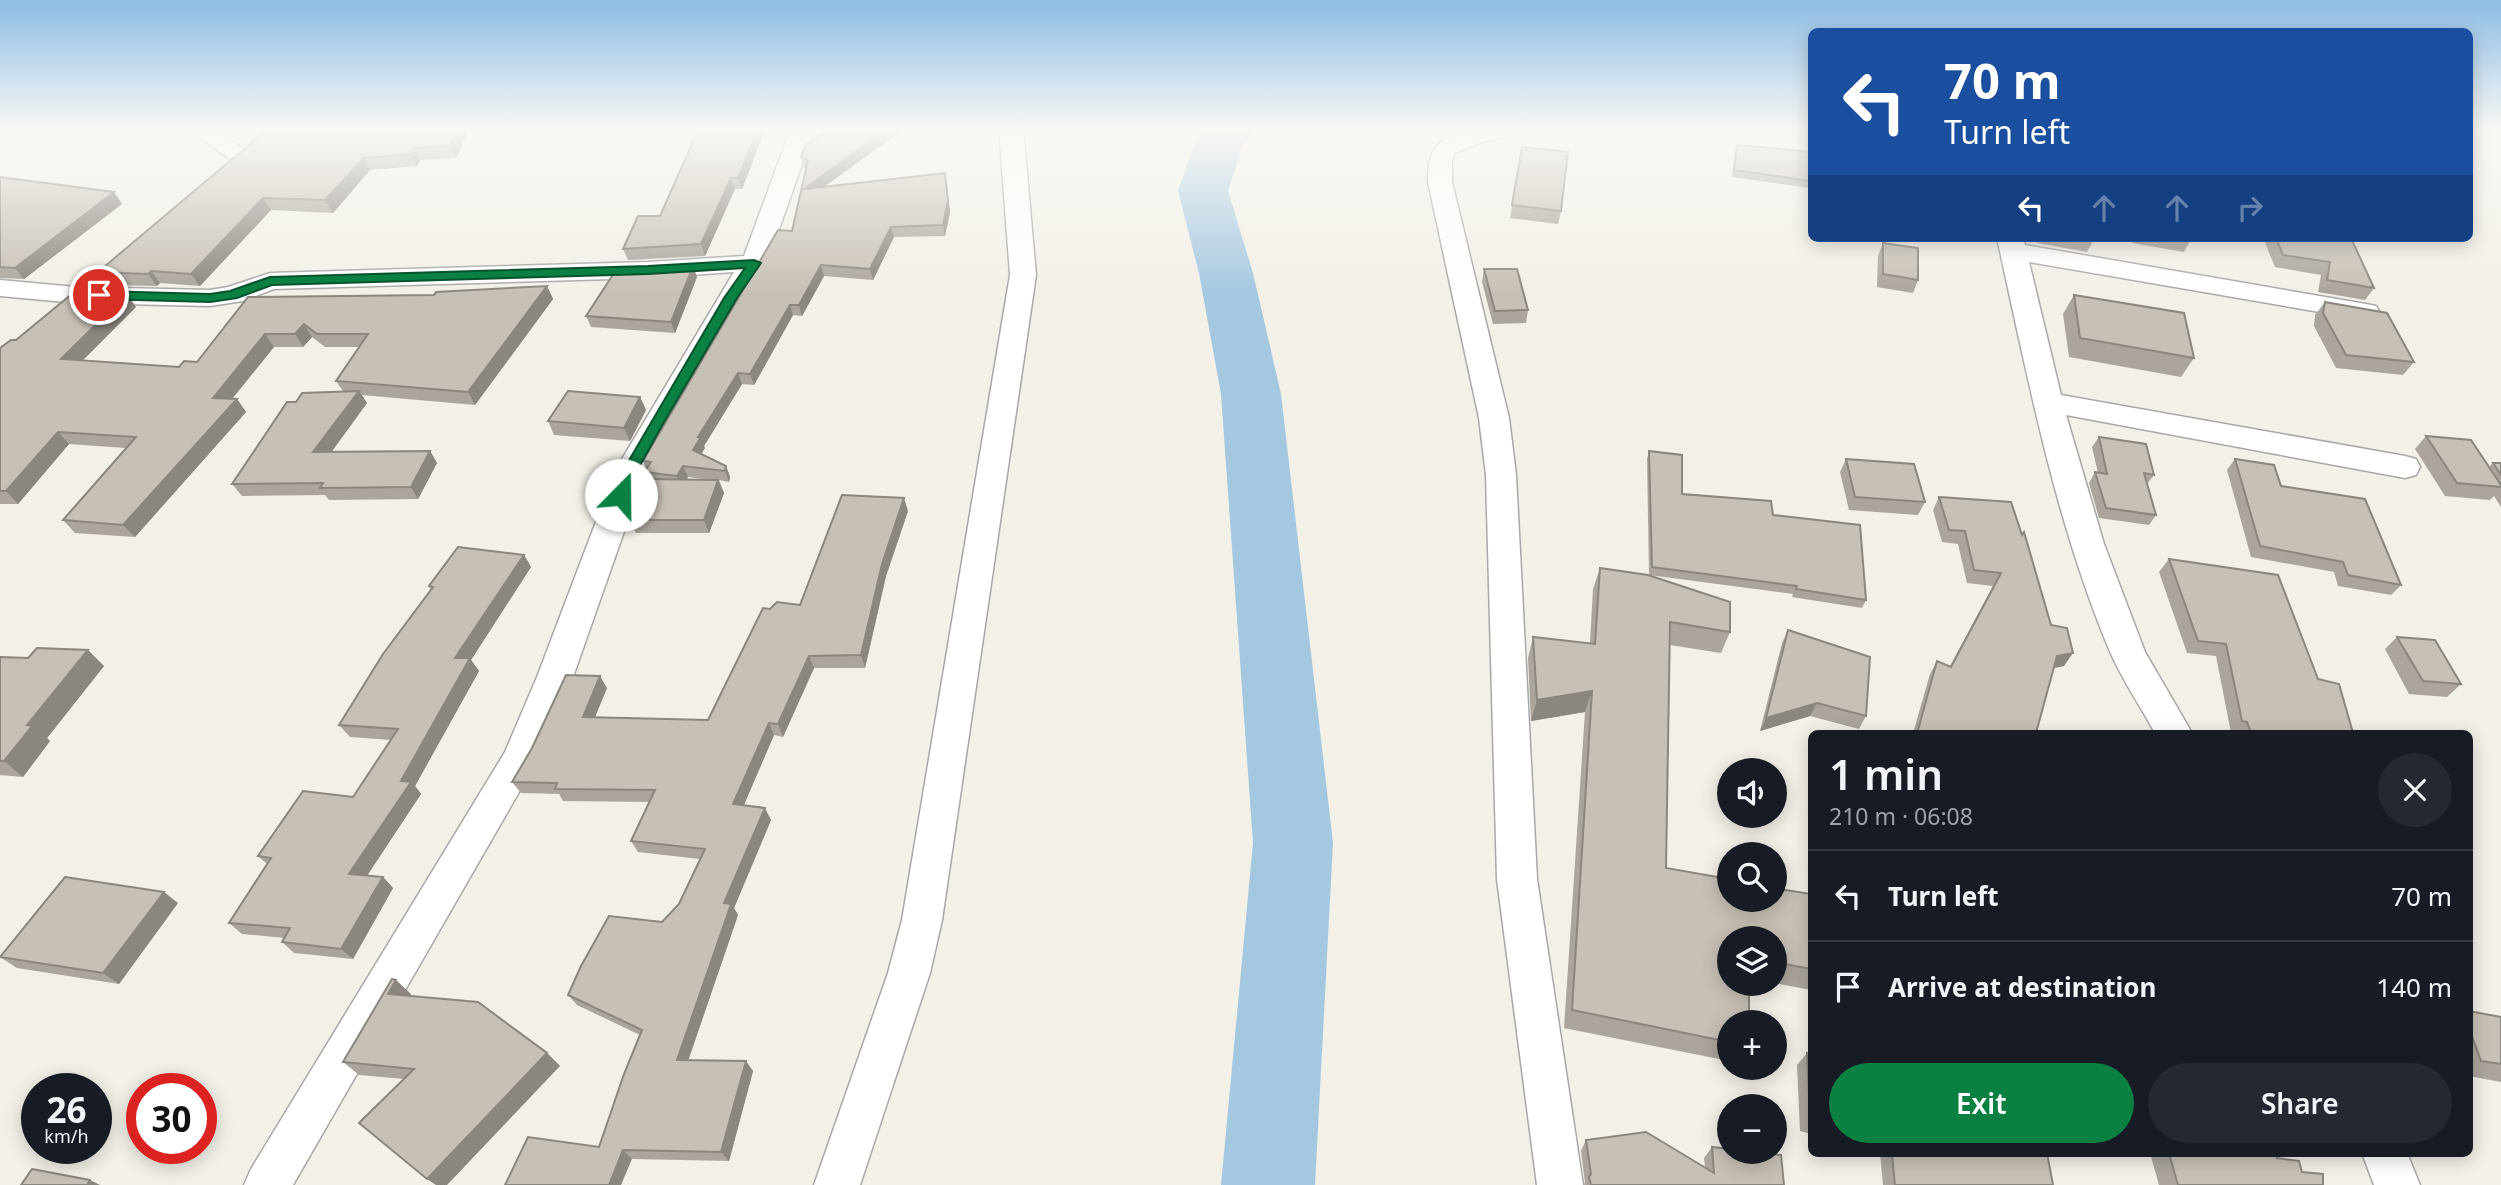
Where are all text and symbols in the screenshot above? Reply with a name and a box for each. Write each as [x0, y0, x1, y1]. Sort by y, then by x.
text: 70 m [1944, 47, 2061, 113]
icon: left [1829, 56, 1920, 147]
text: Turn left [1944, 110, 2070, 153]
icon: left [2012, 189, 2050, 227]
icon: ahead [2085, 189, 2123, 227]
icon: ahead [2158, 189, 2196, 227]
icon: right [2231, 189, 2269, 227]
pin [69, 265, 129, 325]
icon: arrive [80, 276, 118, 314]
position arrow [584, 458, 658, 532]
text: 1 min [1829, 745, 1943, 802]
button: close [2378, 753, 2452, 827]
map controls [1717, 758, 1787, 1164]
button: sound [1717, 758, 1787, 828]
text: 210 m · 06:08 [1829, 800, 1973, 832]
button: search [1717, 842, 1787, 912]
icon: left [1829, 877, 1867, 915]
text: Turn left [1888, 878, 1999, 914]
text: 70 m [2391, 878, 2452, 914]
button: layers [1717, 926, 1787, 996]
icon: arrive [1829, 968, 1867, 1006]
text: Arrive at destination [1888, 969, 2157, 1005]
text: 140 m [2376, 969, 2452, 1005]
button: + [1717, 1010, 1787, 1080]
button: Exit [1829, 1063, 2134, 1143]
button: Share [2148, 1063, 2452, 1143]
speed limit sign: 30 [126, 1073, 217, 1164]
text: 26 [46, 1086, 87, 1133]
button: − [1717, 1094, 1787, 1164]
text: km/h [44, 1124, 89, 1148]

